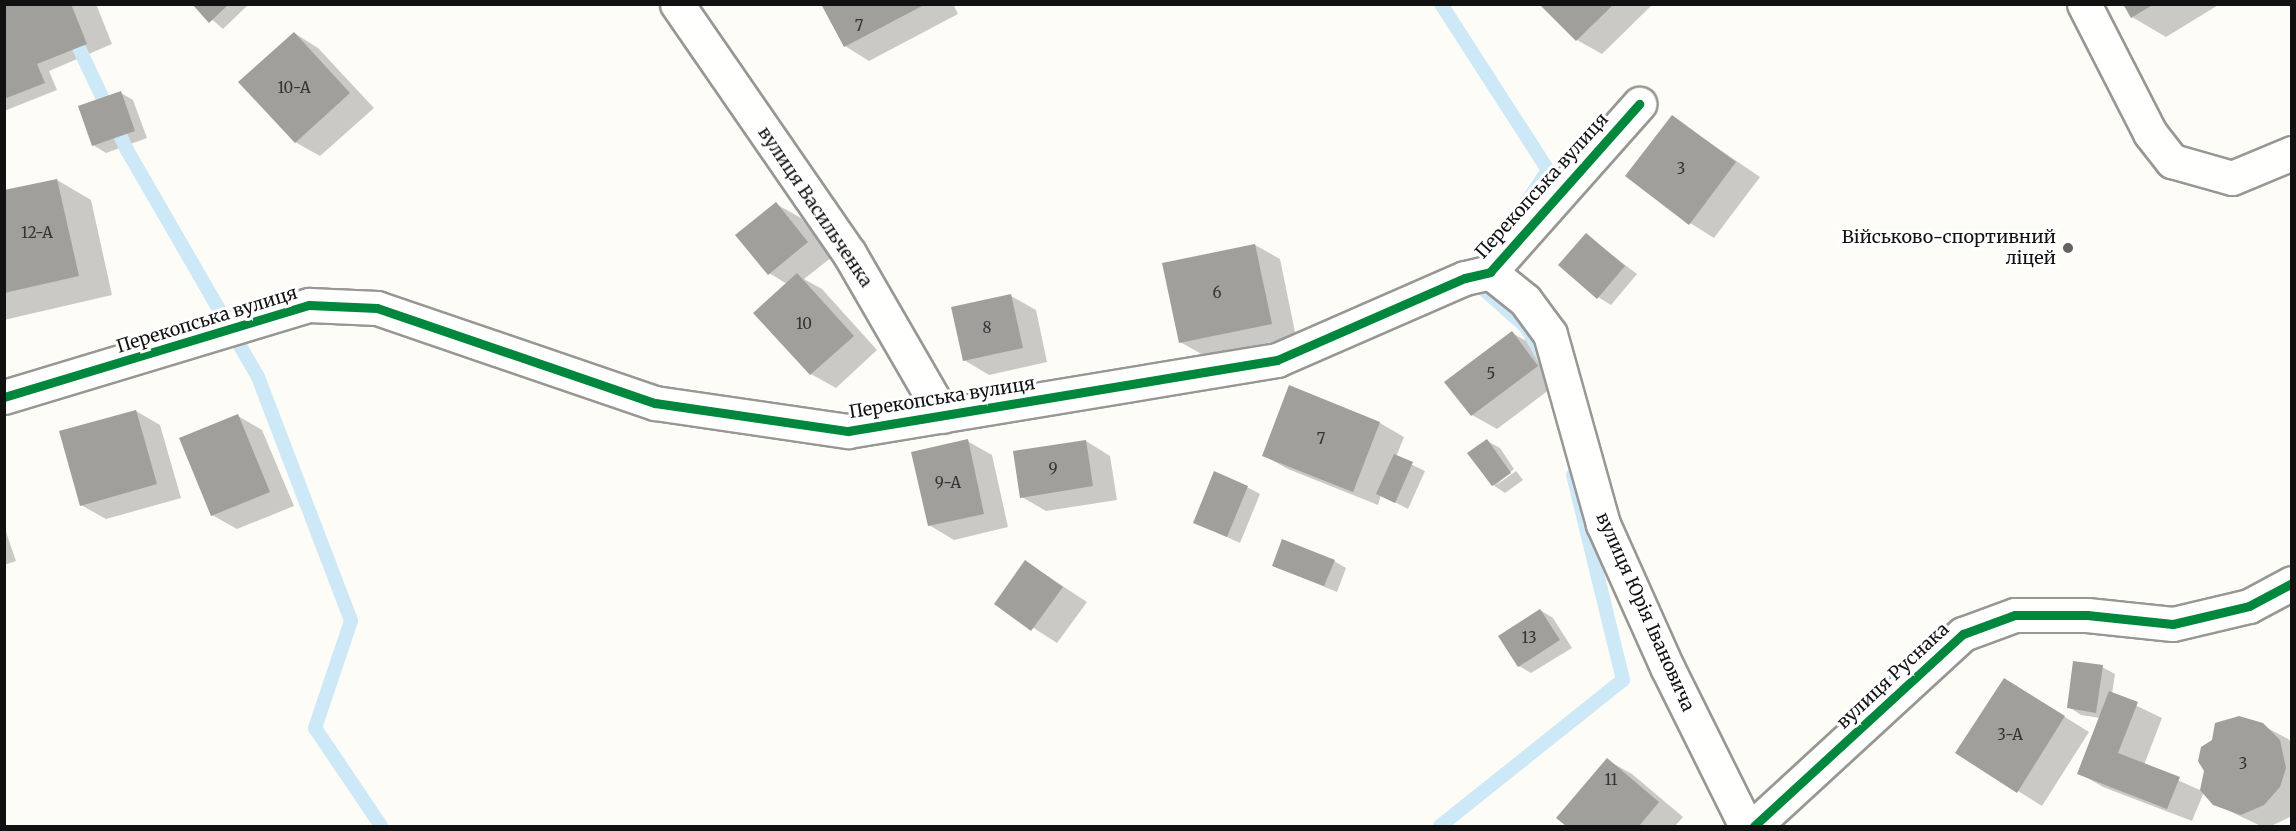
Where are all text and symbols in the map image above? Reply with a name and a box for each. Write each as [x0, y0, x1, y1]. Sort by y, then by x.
house number: 7 [855, 17, 863, 35]
house number: 10-А [277, 79, 311, 97]
street label: Перекопська вулиця [1471, 109, 1613, 263]
street label: вулиця Васильченка [753, 123, 877, 291]
house number: 3 [1677, 160, 1685, 178]
house number: 12-А [21, 224, 53, 242]
place label: Військово-спортивний ліцей [1842, 227, 2056, 270]
marker: Військово-спортивний ліцей [2061, 241, 2075, 255]
street label: Перекопська вулиця [114, 282, 300, 358]
house number: 6 [1212, 284, 1222, 302]
house number: 10 [796, 315, 812, 333]
house number: 8 [983, 319, 991, 337]
house number: 5 [1487, 365, 1495, 383]
street label: Перекопська вулиця [847, 373, 1037, 423]
house number: 7 [1317, 430, 1325, 448]
house number: 9 [1048, 460, 1058, 478]
house number: 9-А [935, 474, 961, 492]
street label: вулиця Юрія Івановича [1591, 509, 1699, 715]
street label: вулиця Руснака [1833, 619, 1953, 733]
house number: 13 [1522, 629, 1536, 647]
house number: 3-А [1997, 726, 2023, 744]
house number: 3 [2239, 755, 2247, 773]
house number: 11 [1604, 771, 1618, 789]

